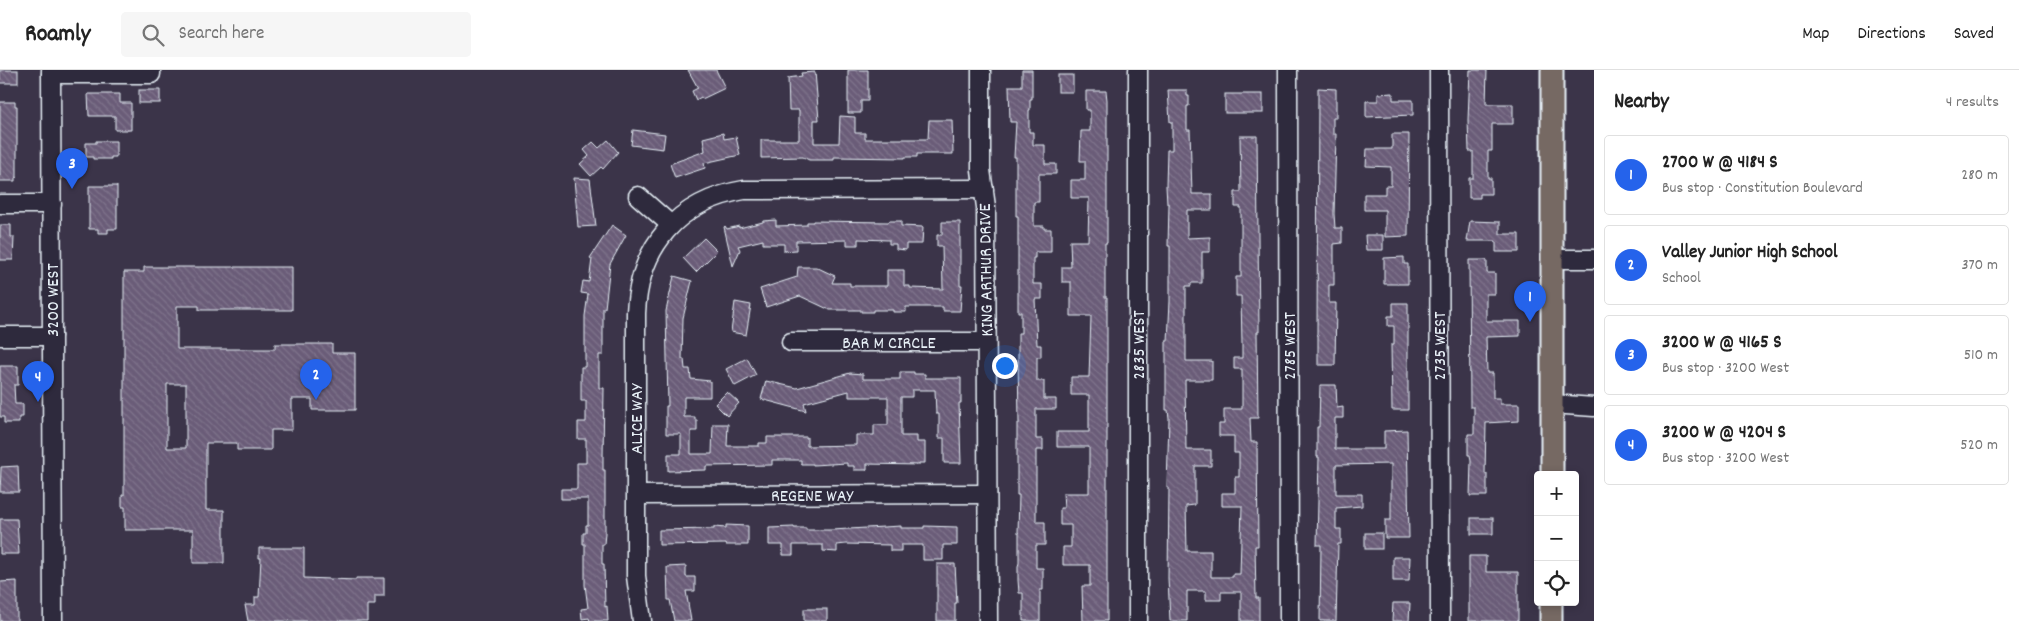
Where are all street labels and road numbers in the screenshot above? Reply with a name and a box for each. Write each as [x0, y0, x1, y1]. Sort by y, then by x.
street label: KING ARTHUR DRIVE [974, 203, 1001, 337]
street label: 3200 WEST [42, 263, 67, 337]
street label: 2835 WEST [1128, 310, 1153, 380]
street label: 2785 WEST [1279, 312, 1304, 380]
street label: 2735 WEST [1429, 312, 1454, 380]
street label: BAR M CIRCLE [842, 332, 936, 357]
street label: ALICE WAY [626, 382, 651, 454]
street label: REGENE WAY [771, 485, 854, 510]

